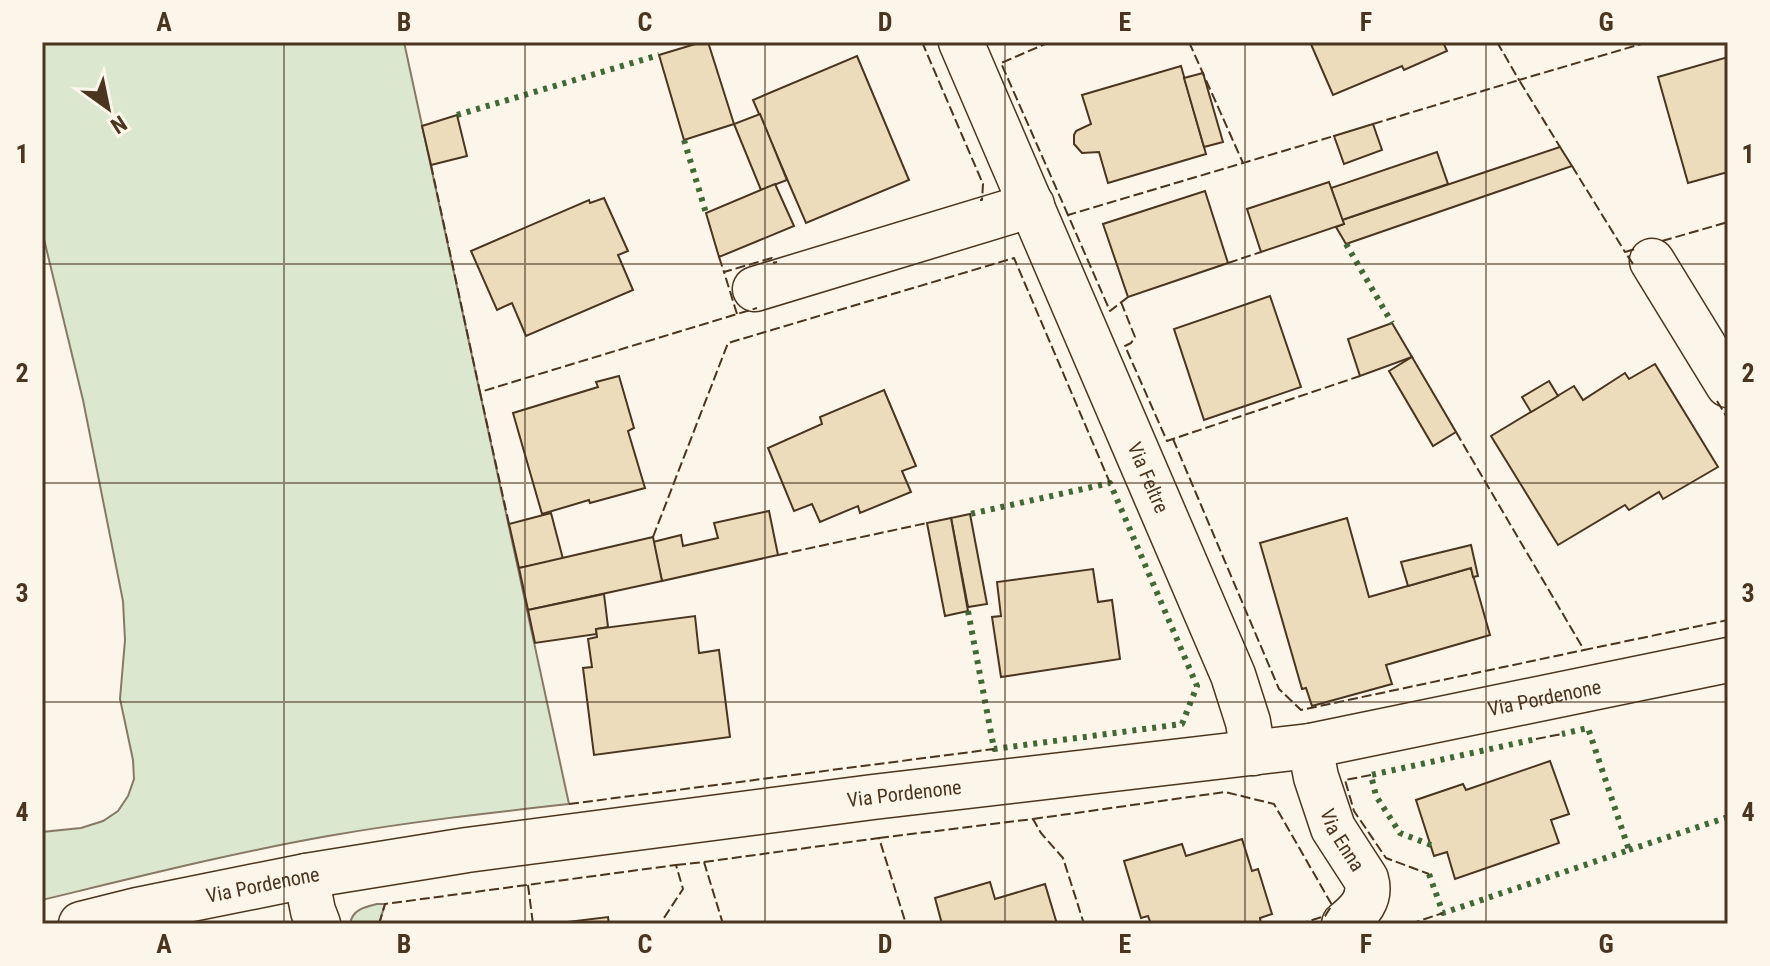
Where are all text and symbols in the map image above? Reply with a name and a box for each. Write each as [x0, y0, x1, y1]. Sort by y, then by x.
text: A [156, 7, 172, 37]
text: B [397, 7, 411, 37]
text: C [638, 7, 653, 37]
text: D [878, 7, 892, 37]
text: E [1119, 7, 1132, 37]
text: F [1360, 7, 1372, 37]
text: G [1598, 7, 1614, 37]
north arrow [68, 68, 148, 148]
text: N [106, 110, 131, 139]
text: 1 [15, 139, 29, 169]
text: 1 [1741, 139, 1755, 169]
text: 2 [15, 358, 29, 388]
text: 2 [1741, 358, 1755, 388]
street label: Via Feltre [1122, 438, 1174, 517]
text: 3 [15, 578, 29, 608]
text: 3 [1741, 578, 1755, 608]
street label: Via Pordenone [1486, 674, 1603, 721]
street label: Via Pordenone [846, 775, 963, 812]
text: 4 [15, 797, 29, 827]
text: 4 [1741, 797, 1755, 827]
street label: Via Enna [1315, 805, 1370, 876]
street label: Via Pordenone [204, 862, 321, 908]
text: A [156, 929, 172, 959]
text: B [397, 929, 411, 959]
text: C [638, 929, 653, 959]
text: D [878, 929, 892, 959]
text: E [1119, 929, 1132, 959]
text: F [1360, 929, 1372, 959]
text: G [1598, 929, 1614, 959]

